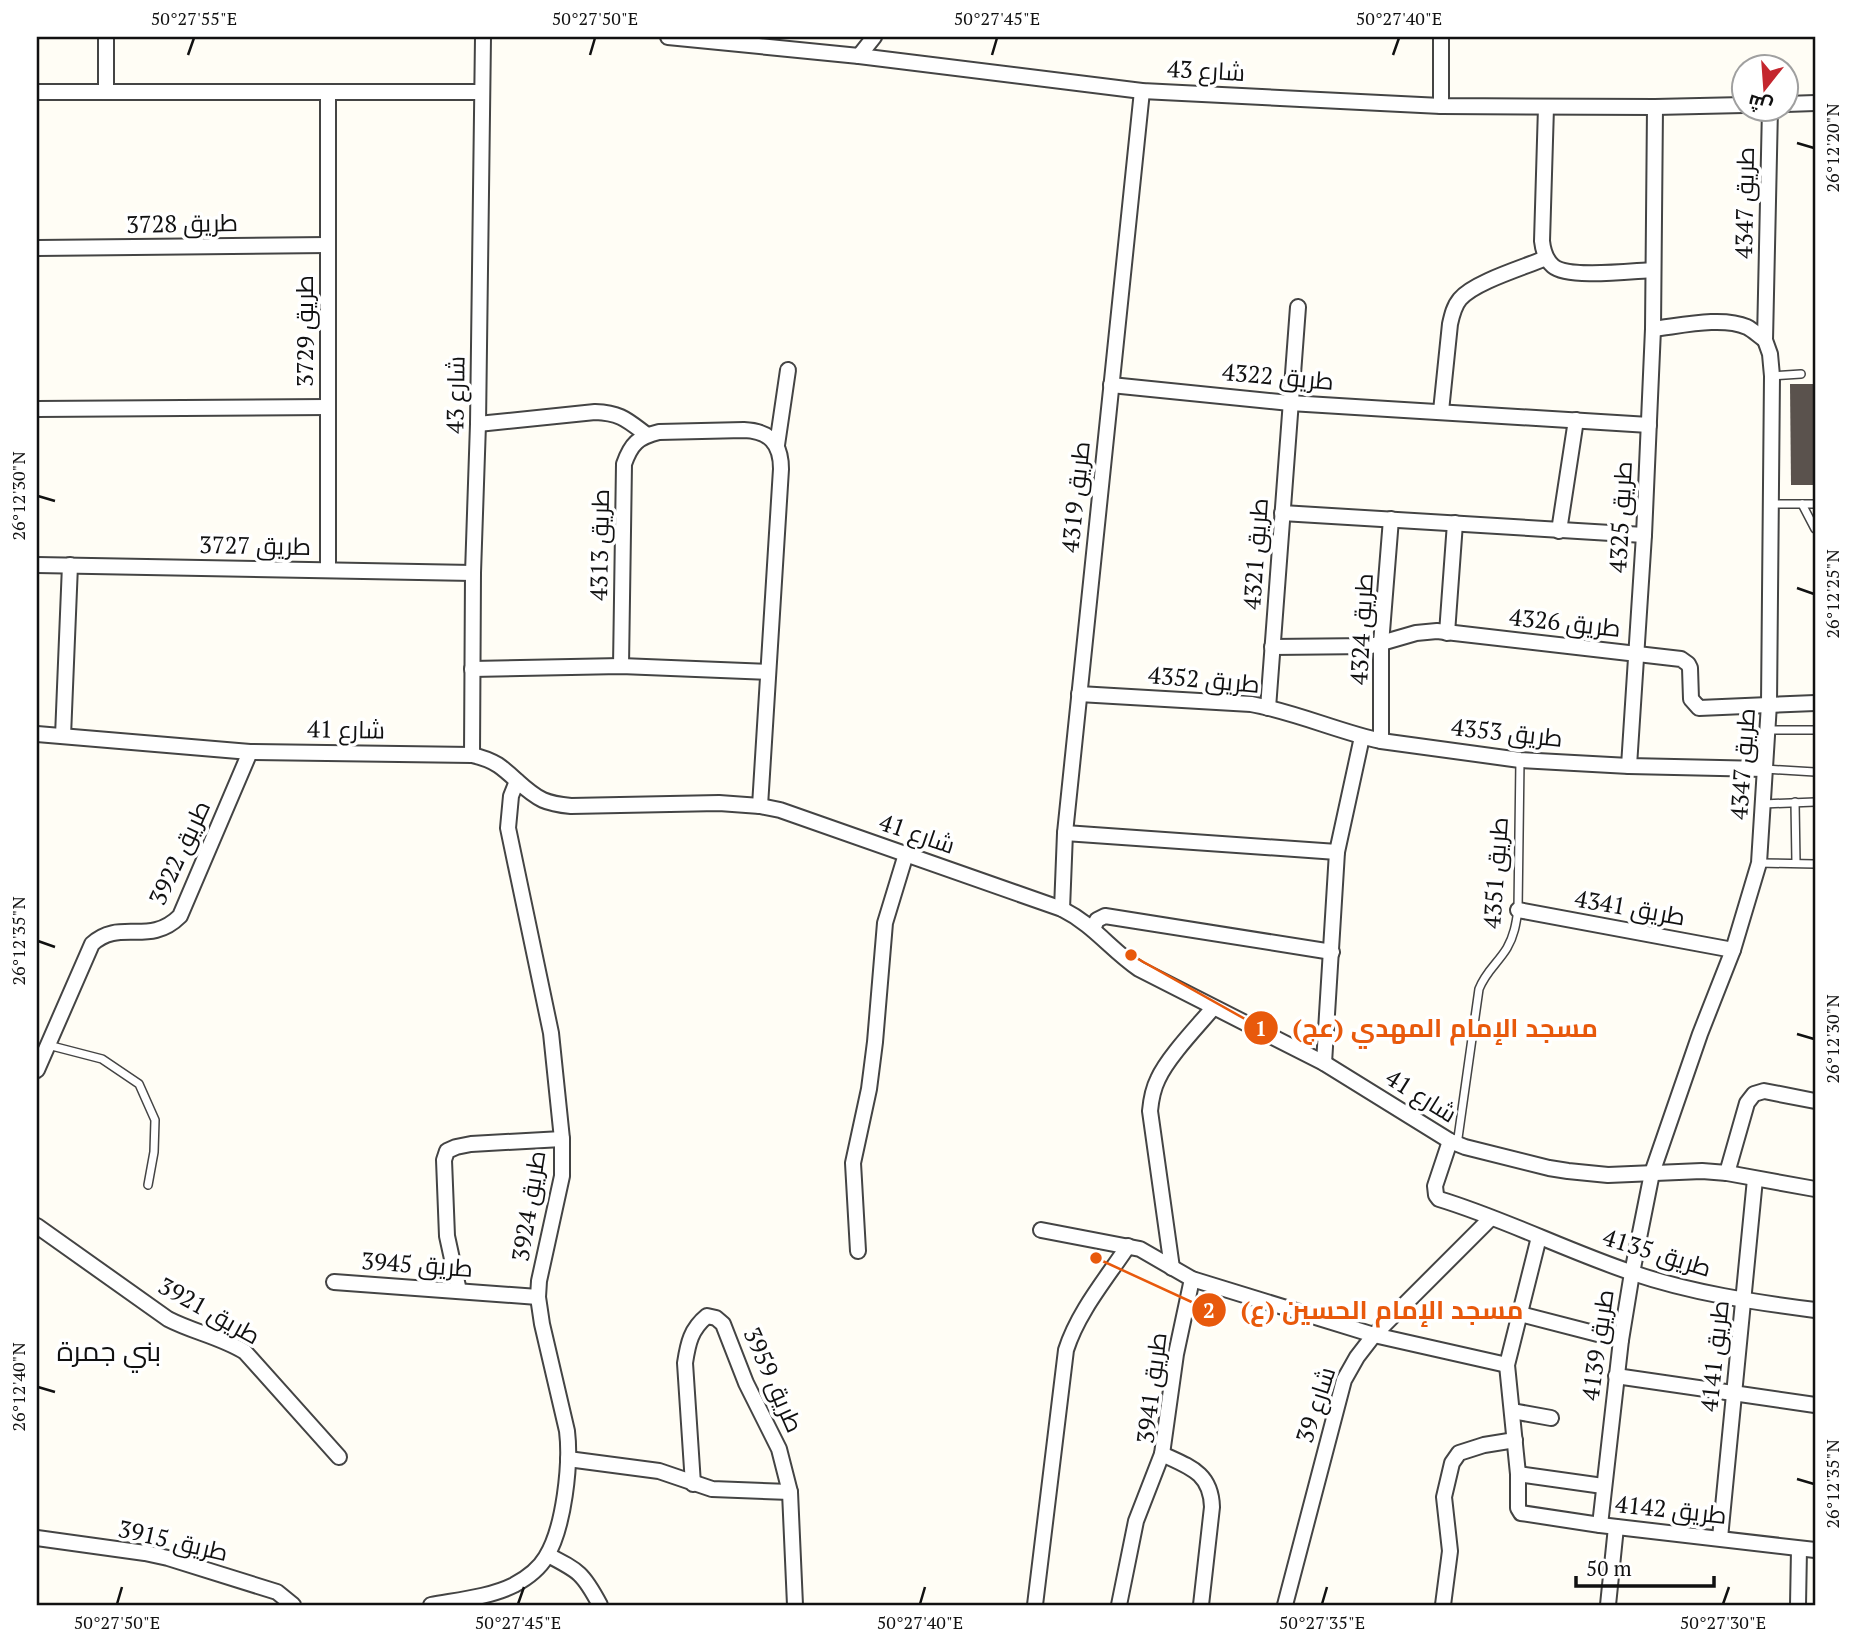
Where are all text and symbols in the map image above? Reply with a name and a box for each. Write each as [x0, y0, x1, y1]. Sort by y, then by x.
text: 50°27'55"E [151, 6, 237, 30]
text: 50°27'50"E [552, 6, 638, 30]
text: 50°27'45"E [954, 6, 1040, 30]
text: 50°27'40"E [1356, 6, 1442, 30]
street label: شارع 43 [1166, 52, 1246, 89]
north arrow [1730, 52, 1800, 122]
text: ش [1745, 89, 1775, 120]
text: 26°12'20"N [1820, 103, 1844, 193]
street label: طريق 4347 [1727, 147, 1761, 259]
street label: طريق 3728 [126, 206, 238, 240]
street label: طريق 3729 [288, 275, 320, 387]
street label: طريق 4322 [1221, 355, 1335, 397]
street label: شارع 43 [438, 356, 473, 434]
street label: طريق 4319 [1053, 440, 1097, 554]
text: 26°12'30"N [6, 451, 30, 541]
street label: طريق 4325 [1601, 460, 1639, 574]
street label: طريق 4313 [582, 489, 616, 601]
street label: طريق 4321 [1235, 497, 1275, 611]
street label: طريق 3727 [199, 528, 311, 562]
text: 26°12'25"N [1820, 549, 1844, 639]
street label: طريق 4324 [1342, 572, 1380, 686]
street label: طريق 4326 [1508, 600, 1622, 644]
street label: طريق 4352 [1147, 658, 1261, 700]
street label: طريق 4347 [1722, 707, 1762, 821]
street label: طريق 4353 [1450, 710, 1564, 754]
street label: شارع 41 [307, 712, 385, 747]
street label: طريق 3922 [141, 795, 217, 910]
street label: شارع 41 [875, 805, 959, 862]
street label: طريق 4351 [1475, 816, 1515, 930]
street label: طريق 4341 [1572, 882, 1688, 932]
text: 26°12'35"N [6, 896, 30, 986]
text: 26°12'30"N [1820, 994, 1844, 1084]
callout: مسجد الإمام المهدي (عج) [1244, 1005, 1612, 1052]
text: مسجد الإمام المهدي (عج) [1292, 1010, 1598, 1049]
text: 1 [1255, 1014, 1267, 1042]
street label: شارع 41 [1379, 1061, 1463, 1130]
street label: طريق 3924 [503, 1148, 553, 1264]
street label: طريق 4135 [1599, 1220, 1715, 1284]
street label: طريق 3945 [360, 1244, 474, 1284]
street label: طريق 3921 [153, 1269, 266, 1351]
callout: مسجد الإمام الحسين (ع) [1192, 1287, 1538, 1334]
street label: طريق 4139 [1573, 1287, 1621, 1402]
text: مسجد الإمام الحسين (ع) [1241, 1292, 1523, 1328]
text: 2 [1203, 1296, 1215, 1324]
street label: طريق 4141 [1692, 1299, 1736, 1413]
street label: طريق 3959 [737, 1322, 811, 1437]
street label: طريق 3941 [1128, 1330, 1174, 1445]
district label: بني جمرة [57, 1332, 161, 1373]
text: 26°12'40"N [6, 1342, 30, 1432]
street label: شارع 39 [1288, 1363, 1343, 1447]
text: 26°12'35"N [1820, 1439, 1844, 1529]
street label: طريق 4142 [1614, 1487, 1728, 1531]
street label: طريق 3915 [115, 1512, 231, 1568]
scale bar [1576, 1544, 1714, 1588]
text: 50 m [1586, 1554, 1632, 1582]
text: 50°27'50"E [74, 1610, 160, 1634]
text: 50°27'45"E [475, 1610, 561, 1634]
text: 50°27'40"E [877, 1610, 963, 1634]
text: 50°27'35"E [1279, 1610, 1365, 1634]
text: 50°27'30"E [1680, 1610, 1766, 1634]

